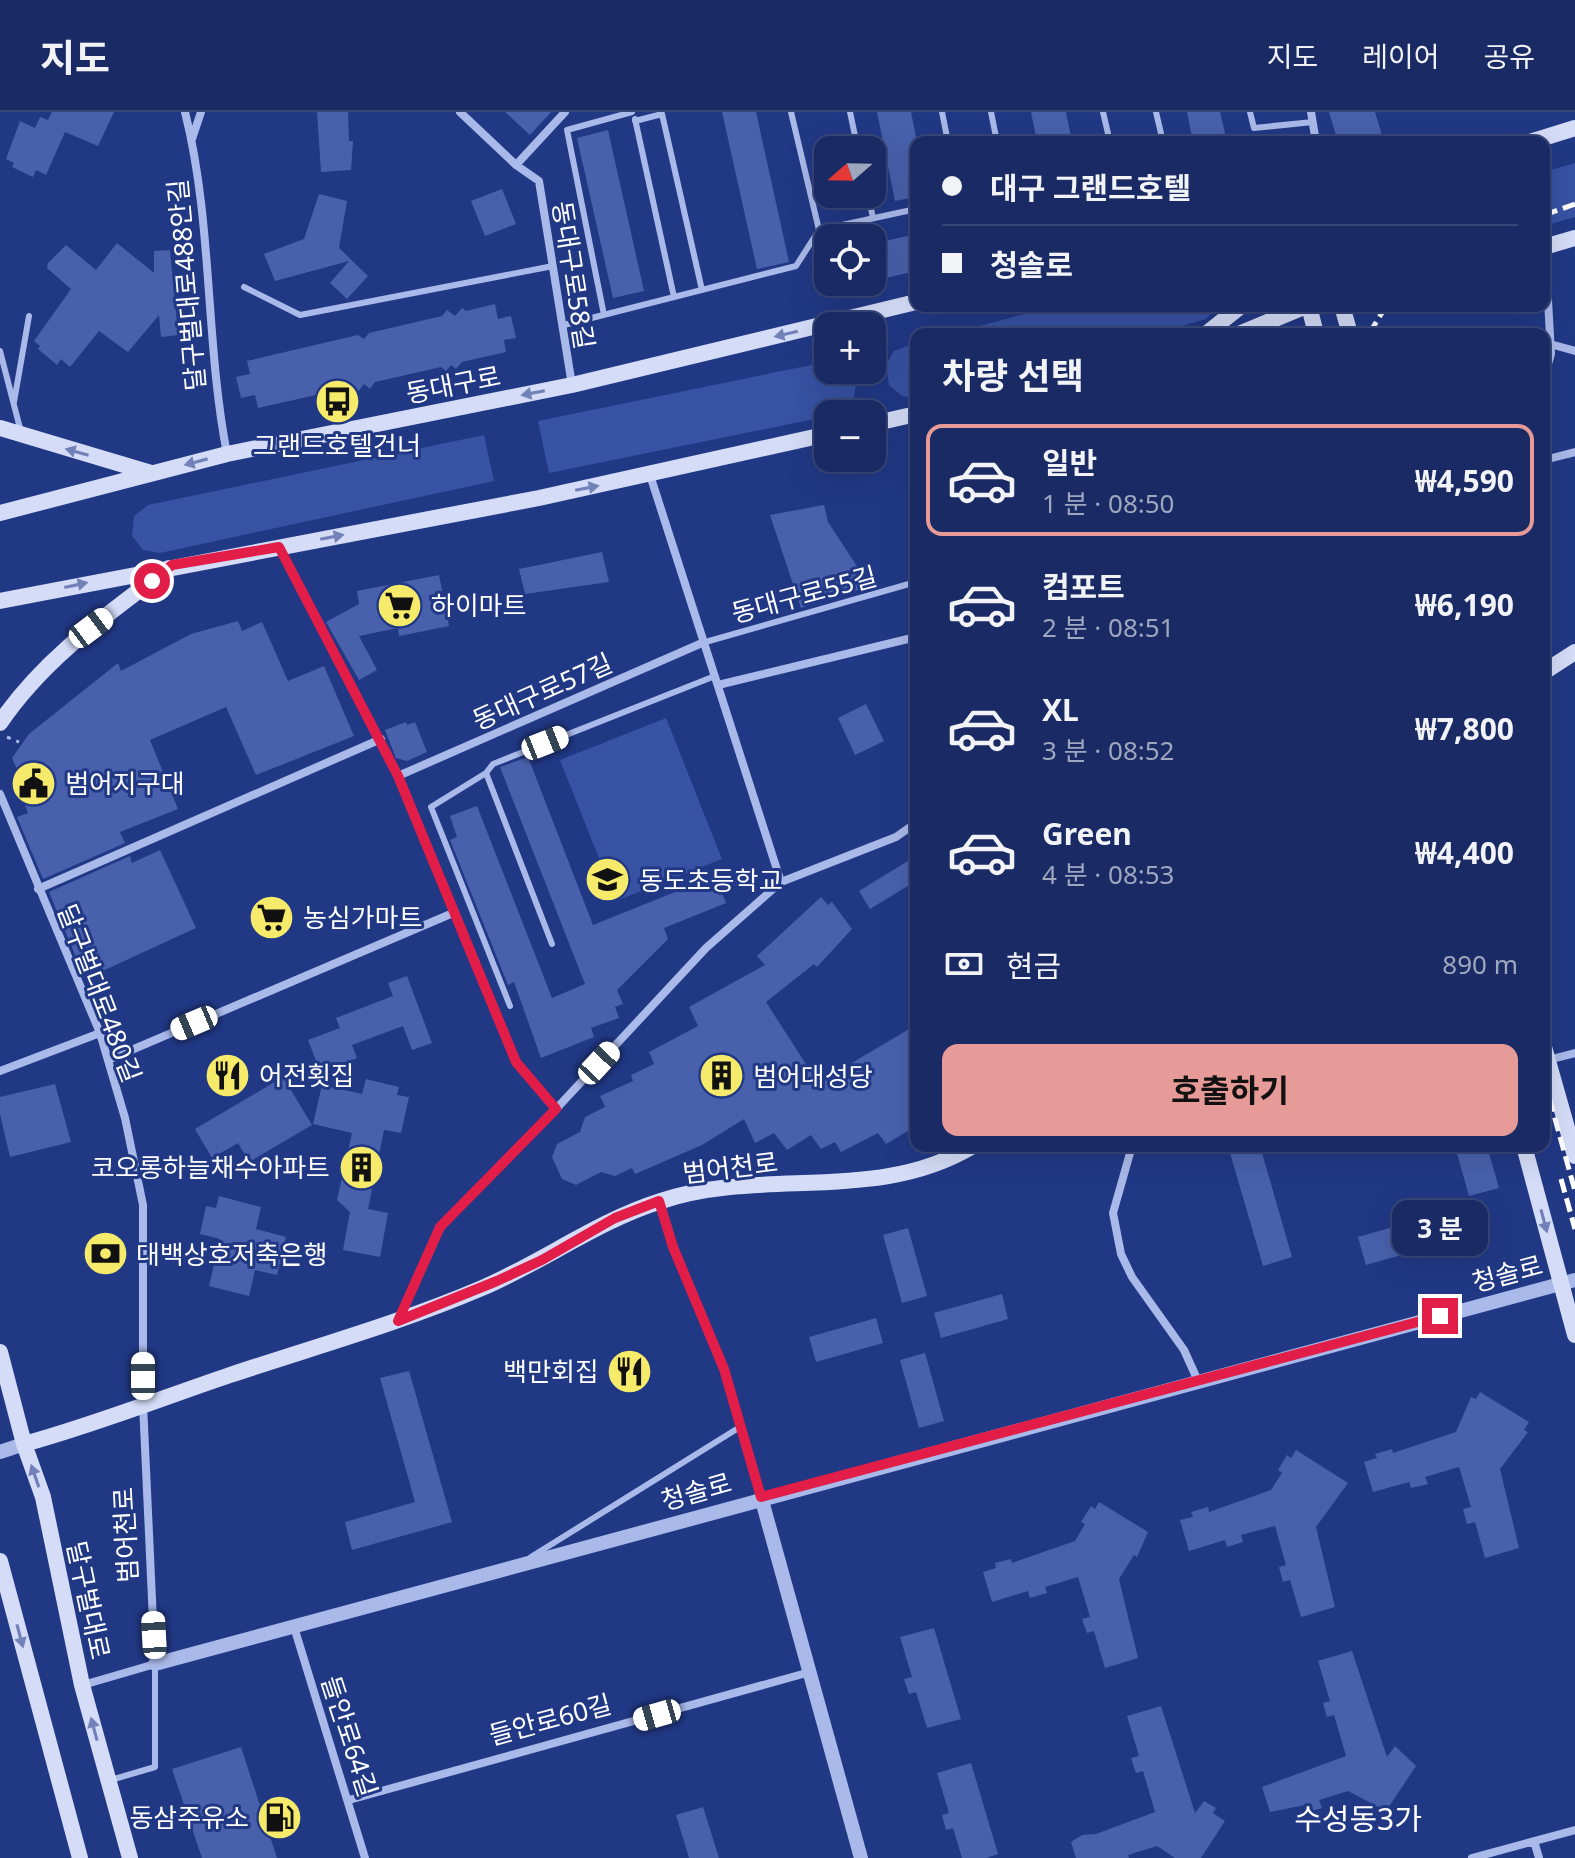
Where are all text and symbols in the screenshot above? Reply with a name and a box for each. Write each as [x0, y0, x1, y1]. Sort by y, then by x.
text: 지도 [40, 31, 110, 83]
text: 지도 [1267, 37, 1318, 75]
text: 레이어 [1362, 37, 1439, 75]
text: 공유 [1483, 37, 1535, 75]
north arrow [814, 136, 886, 208]
map controls [814, 136, 886, 472]
text: 대구 그랜드호텔 [990, 167, 1191, 208]
street label: 달구벌대로488안길 [159, 178, 213, 392]
street label: 동대구로58길 [545, 198, 603, 352]
button: locate [814, 224, 886, 296]
text: 청솔로 [990, 244, 1073, 285]
button: + [814, 312, 886, 384]
one-way arrow [773, 328, 798, 340]
text: 차량 선택 [942, 351, 1084, 400]
street label: 동대구로 [403, 357, 503, 411]
bus stop icon: 그랜드호텔건너 [313, 378, 361, 426]
one-way arrow [520, 387, 545, 400]
button: − [814, 400, 886, 472]
place label: 그랜드호텔건너 [253, 427, 421, 463]
text: 일반 [1042, 442, 1097, 483]
icon: car [946, 444, 1018, 516]
one-way arrow [65, 445, 89, 458]
one-way arrow [183, 457, 208, 469]
text: ₩4,590 [1415, 460, 1514, 501]
one-way arrow [575, 481, 600, 494]
text: 1 분 · 08:50 [1042, 485, 1175, 521]
one-way arrow [320, 530, 345, 543]
street label: 동대구로55길 [727, 557, 881, 631]
route start [134, 563, 170, 599]
text: 컴포트 [1042, 566, 1125, 607]
icon: car [946, 568, 1018, 640]
one-way arrow [64, 578, 89, 591]
supermarket icon: 하이마트 [376, 581, 424, 629]
text: ₩6,190 [1415, 584, 1514, 625]
place label: 하이마트 [431, 587, 527, 623]
car [65, 604, 117, 652]
text: 2 분 · 08:51 [1042, 609, 1175, 645]
street label: 동대구로57길 [466, 644, 618, 738]
text: XL [1042, 689, 1079, 730]
icon: car [946, 692, 1018, 764]
text: ₩7,800 [1415, 708, 1514, 749]
car [518, 723, 572, 763]
text: 3 분 · 08:52 [1042, 732, 1175, 768]
public building icon: 범어지구대 [10, 759, 58, 807]
place label: 범어지구대 [65, 765, 185, 801]
text: Green [1042, 813, 1132, 854]
icon: car [946, 816, 1018, 888]
text: ₩4,400 [1415, 832, 1514, 873]
school or university icon: 동도초등학교 [584, 856, 632, 904]
text: 4 분 · 08:53 [1042, 856, 1175, 892]
place label: 동도초등학교 [639, 862, 783, 898]
supermarket icon: 농심가마트 [248, 893, 296, 941]
street label: 달구벌대로480길 [49, 899, 151, 1087]
place label: 농심가마트 [303, 899, 423, 935]
icon: cash [942, 942, 986, 986]
text: 현금 [1006, 945, 1061, 986]
text: 890 m [1442, 946, 1518, 982]
car [167, 1003, 221, 1043]
car [574, 1037, 624, 1089]
button: 호출하기 [942, 1044, 1518, 1136]
restaurant icon: 어전횟집 [204, 1051, 252, 1099]
building icon: 범어대성당 [698, 1052, 746, 1100]
place label: 어전횟집 [259, 1057, 355, 1093]
place label: 범어대성당 [753, 1058, 873, 1094]
building icon: 코오롱하늘채수아파트 [337, 1143, 385, 1191]
street label: 범어천로 [680, 1143, 780, 1191]
place label: 코오롱하늘채수아파트 [91, 1149, 330, 1185]
callout: 3 분 [1392, 1200, 1488, 1256]
text: 3 분 [1417, 1210, 1463, 1246]
one-way arrow [1538, 1210, 1551, 1234]
bank icon: 대백상호저축은행 [81, 1230, 129, 1278]
place label: 대백상호저축은행 [136, 1236, 327, 1272]
street label: 청솔로 [1468, 1246, 1546, 1300]
route end [1422, 1298, 1458, 1334]
restaurant icon: 백만회집 [606, 1347, 654, 1395]
car [131, 1352, 155, 1400]
place label: 백만회집 [503, 1353, 599, 1389]
one-way arrow [29, 1464, 41, 1488]
street label: 청솔로 [657, 1464, 735, 1518]
street label: 범어천로 [105, 1486, 145, 1584]
street label: 달구벌대로 [59, 1538, 119, 1662]
car [141, 1610, 167, 1660]
one-way arrow [15, 1624, 27, 1649]
street label: 들안로64길 [313, 1671, 387, 1801]
street label: 들안로60길 [485, 1685, 615, 1753]
car [631, 1697, 683, 1733]
one-way arrow [87, 1717, 99, 1742]
fuel station icon: 동삼주유소 [256, 1793, 304, 1841]
district label: 수성동3가 [1294, 1798, 1422, 1839]
place label: 동삼주유소 [129, 1799, 249, 1835]

